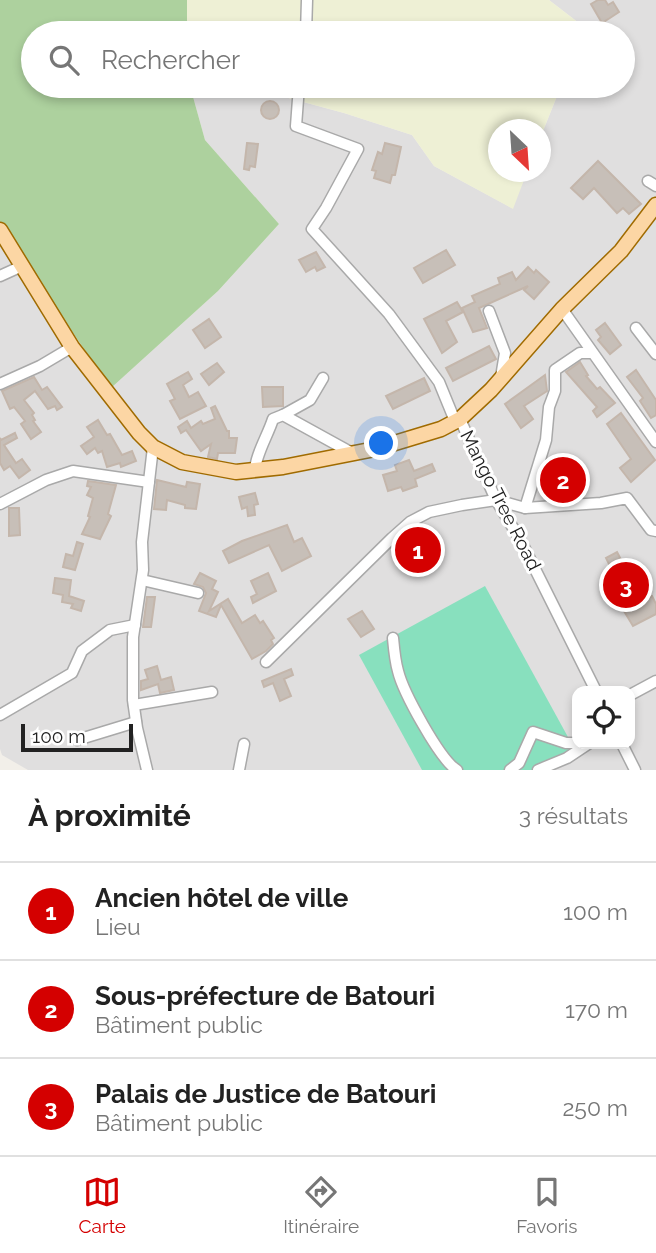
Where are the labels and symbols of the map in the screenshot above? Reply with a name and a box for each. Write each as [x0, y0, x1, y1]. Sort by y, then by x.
north arrow [488, 119, 551, 182]
your location [364, 426, 398, 460]
street label: Mango Tree Road [456, 426, 546, 574]
pin: 2 [540, 454, 586, 506]
pin: 1 [395, 524, 441, 576]
pin: 3 [603, 559, 649, 611]
scale bar [21, 721, 133, 753]

